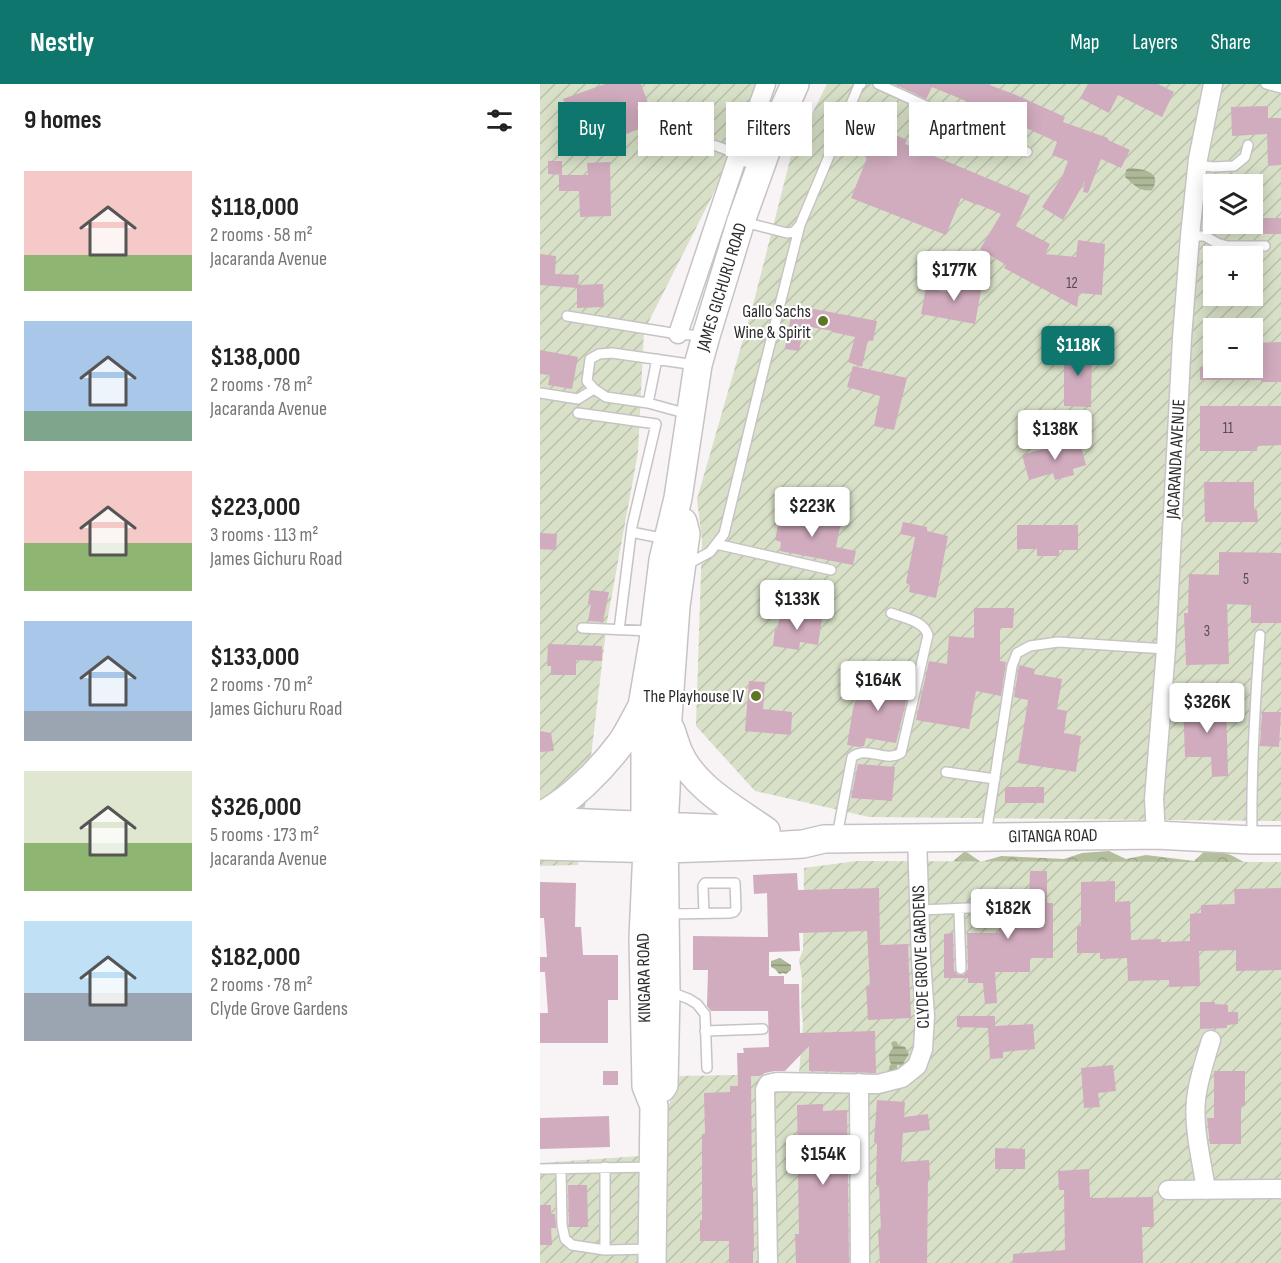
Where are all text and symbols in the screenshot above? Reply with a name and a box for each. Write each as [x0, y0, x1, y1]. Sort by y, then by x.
text: Nestly [30, 26, 94, 59]
text: Map [1070, 30, 1099, 55]
text: Layers [1132, 30, 1178, 55]
text: Share [1211, 30, 1251, 55]
chip: Buy [558, 102, 626, 156]
chip: Rent [638, 102, 714, 156]
chip: Filters [726, 102, 812, 156]
chip: New [824, 102, 897, 156]
chip: Apartment [909, 102, 1027, 156]
icon: filters [483, 104, 516, 137]
text: 9 homes [24, 105, 102, 136]
map controls [1203, 174, 1263, 378]
button: layers [1203, 174, 1263, 234]
text: $118,000 [210, 192, 299, 223]
icon: home [72, 195, 144, 267]
street label: JAMES GICHURU ROAD [692, 220, 751, 355]
text: 2 rooms · 58 m² [210, 223, 313, 247]
button: + [1203, 246, 1263, 306]
text: Jacaranda Avenue [210, 247, 327, 271]
pin: $177K [912, 251, 996, 302]
text: $177K [931, 258, 977, 282]
house number: 12 [1066, 274, 1078, 293]
place label: Gallo Sachs Wine & Spirit [734, 301, 812, 343]
marker: Gallo Sachs Wine & Spirit [816, 314, 830, 328]
button: − [1203, 318, 1263, 378]
pin: $118K [1036, 326, 1120, 377]
text: $118K [1055, 333, 1101, 357]
text: $138,000 [210, 342, 300, 373]
icon: home [72, 345, 144, 417]
text: 2 rooms · 78 m² [210, 373, 313, 397]
text: Jacaranda Avenue [210, 397, 327, 421]
street label: JACARANDA AVENUE [1162, 398, 1190, 521]
pin: $138K [1013, 410, 1097, 461]
text: $138K [1032, 417, 1078, 441]
house number: 11 [1223, 419, 1234, 438]
pin: $223K [770, 487, 854, 538]
text: $223,000 [210, 492, 300, 523]
text: $223K [789, 494, 835, 518]
icon: home [72, 495, 144, 567]
text: 3 rooms · 113 m² [210, 523, 319, 547]
text: James Gichuru Road [210, 547, 342, 571]
house number: 5 [1243, 570, 1249, 589]
pin: $133K [755, 580, 839, 631]
text: $133K [774, 587, 820, 611]
house number: 3 [1204, 622, 1210, 641]
text: $133,000 [210, 642, 300, 673]
icon: home [72, 645, 144, 717]
pin: $164K [836, 661, 920, 712]
text: $164K [855, 668, 901, 692]
text: 2 rooms · 70 m² [210, 673, 313, 697]
pin: $326K [1165, 683, 1249, 734]
place label: The Playhouse IV [643, 686, 744, 707]
marker: The Playhouse IV [749, 689, 763, 703]
text: $326K [1183, 690, 1231, 714]
text: James Gichuru Road [210, 697, 342, 721]
text: $326,000 [210, 792, 301, 823]
icon: home [72, 795, 144, 867]
text: 5 rooms · 173 m² [210, 823, 319, 847]
street label: GITANGA ROAD [1008, 825, 1098, 847]
text: Jacaranda Avenue [210, 847, 327, 871]
street label: CLYDE GROVE GARDENS [908, 885, 934, 1029]
pin: $182K [966, 889, 1050, 940]
text: $182K [985, 896, 1031, 920]
street label: KINGARA ROAD [633, 933, 655, 1023]
text: $182,000 [210, 942, 300, 973]
icon: home [72, 945, 144, 1017]
text: 2 rooms · 78 m² [210, 973, 313, 997]
text: Clyde Grove Gardens [210, 997, 348, 1021]
pin: $154K [781, 1135, 865, 1186]
text: $154K [800, 1142, 846, 1166]

